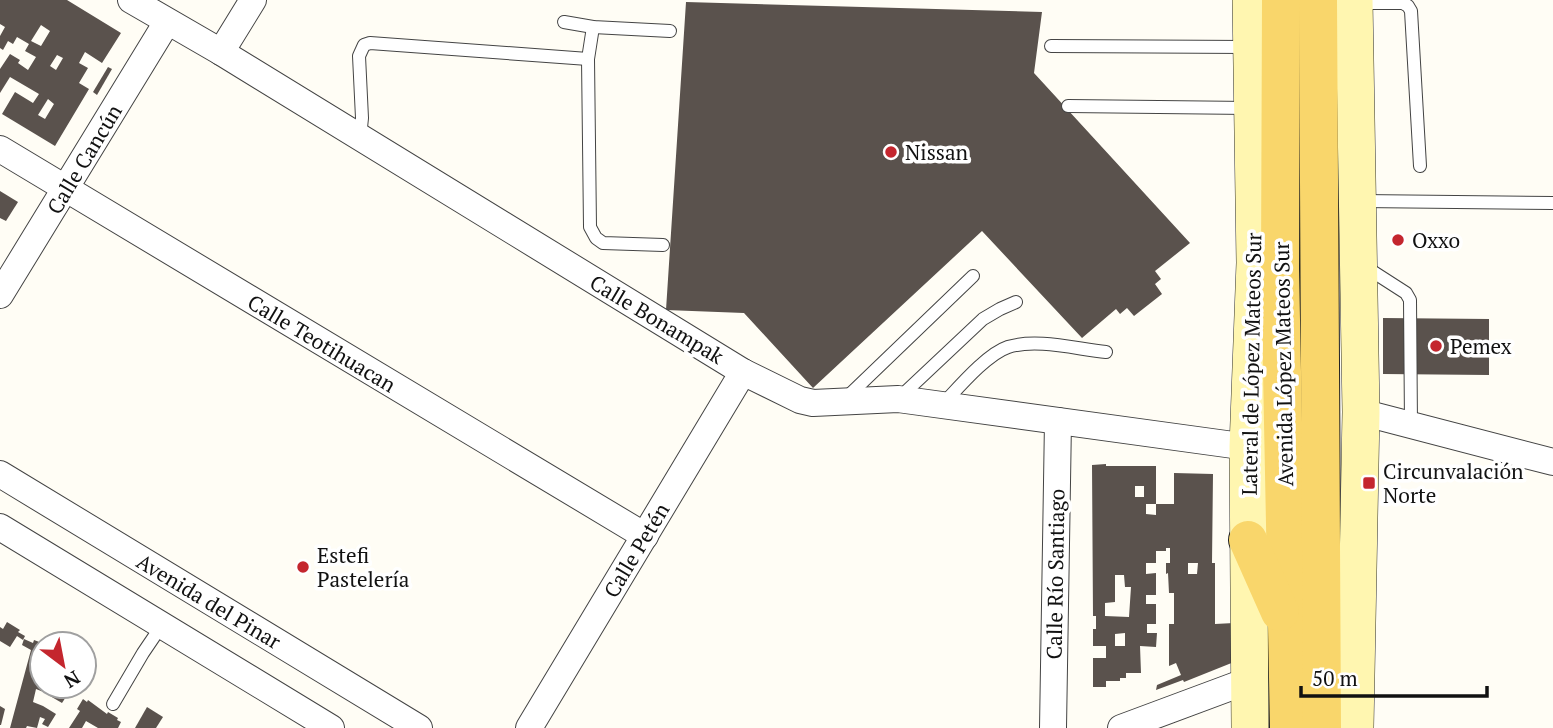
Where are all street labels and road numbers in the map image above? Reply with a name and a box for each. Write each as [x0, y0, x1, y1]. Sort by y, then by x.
street label: Calle Cancún [40, 98, 128, 219]
street label: Lateral de López Mateos Sur [1235, 232, 1267, 496]
street label: Avenida López Mateos Sur [1267, 241, 1299, 487]
street label: Calle Bonampak [585, 268, 729, 370]
street label: Calle Teotihuacan [243, 288, 402, 399]
street label: Calle Río Santiago [1040, 488, 1070, 660]
street label: Calle Petén [597, 497, 675, 603]
street label: Avenida del Pinar [132, 547, 286, 655]

